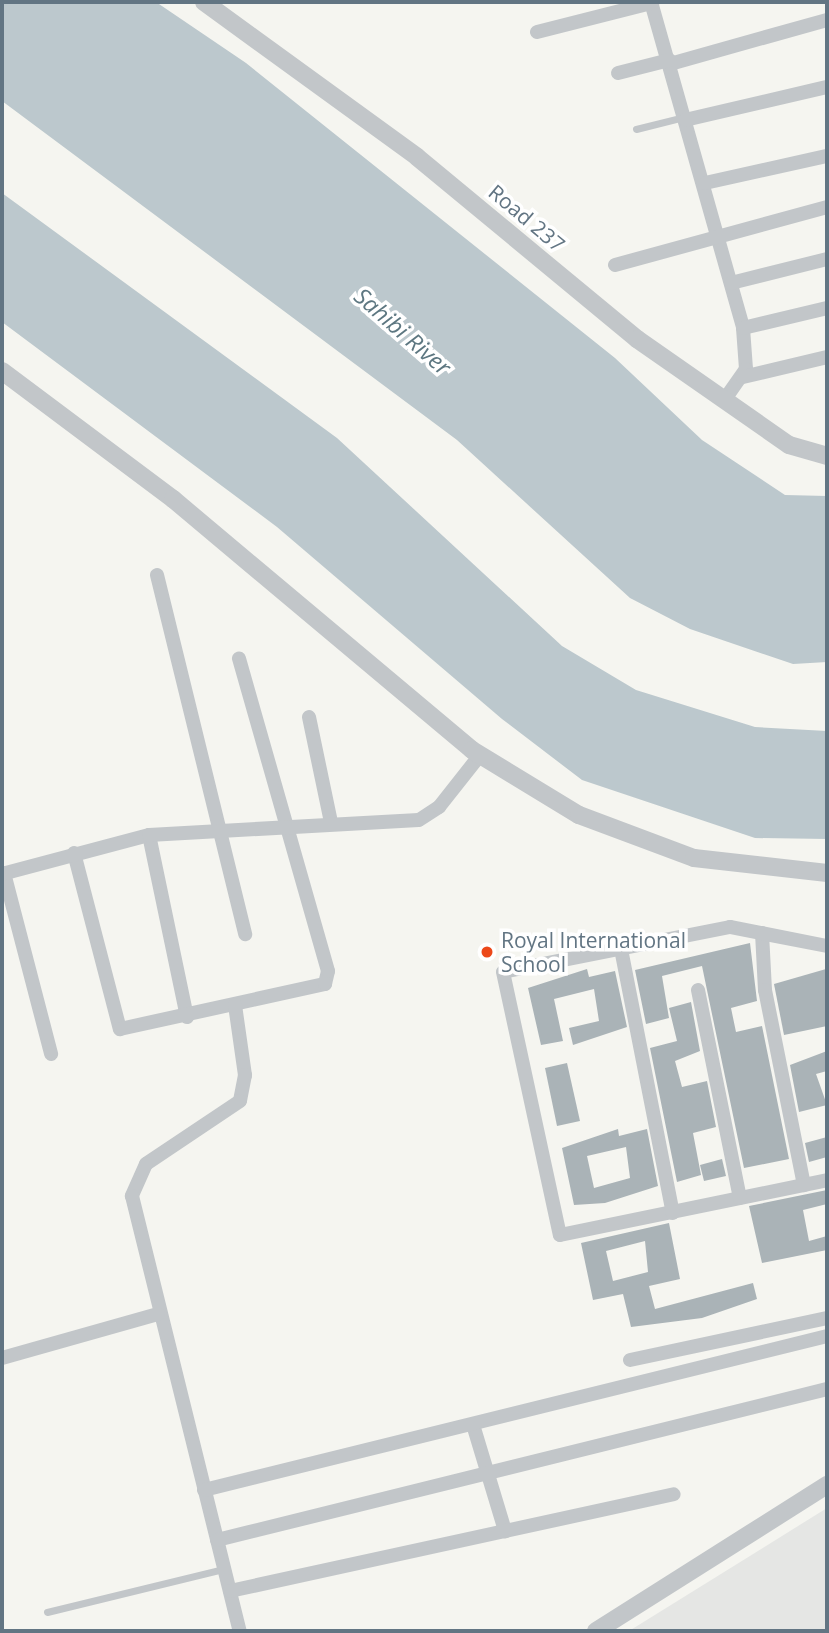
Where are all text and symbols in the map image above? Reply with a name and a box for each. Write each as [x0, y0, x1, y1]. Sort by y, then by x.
street label: Road 237 [484, 179, 570, 257]
water label: Sahibi River [349, 282, 457, 380]
place label: Royal International School [501, 927, 686, 977]
marker: Royal International School [479, 944, 495, 960]

